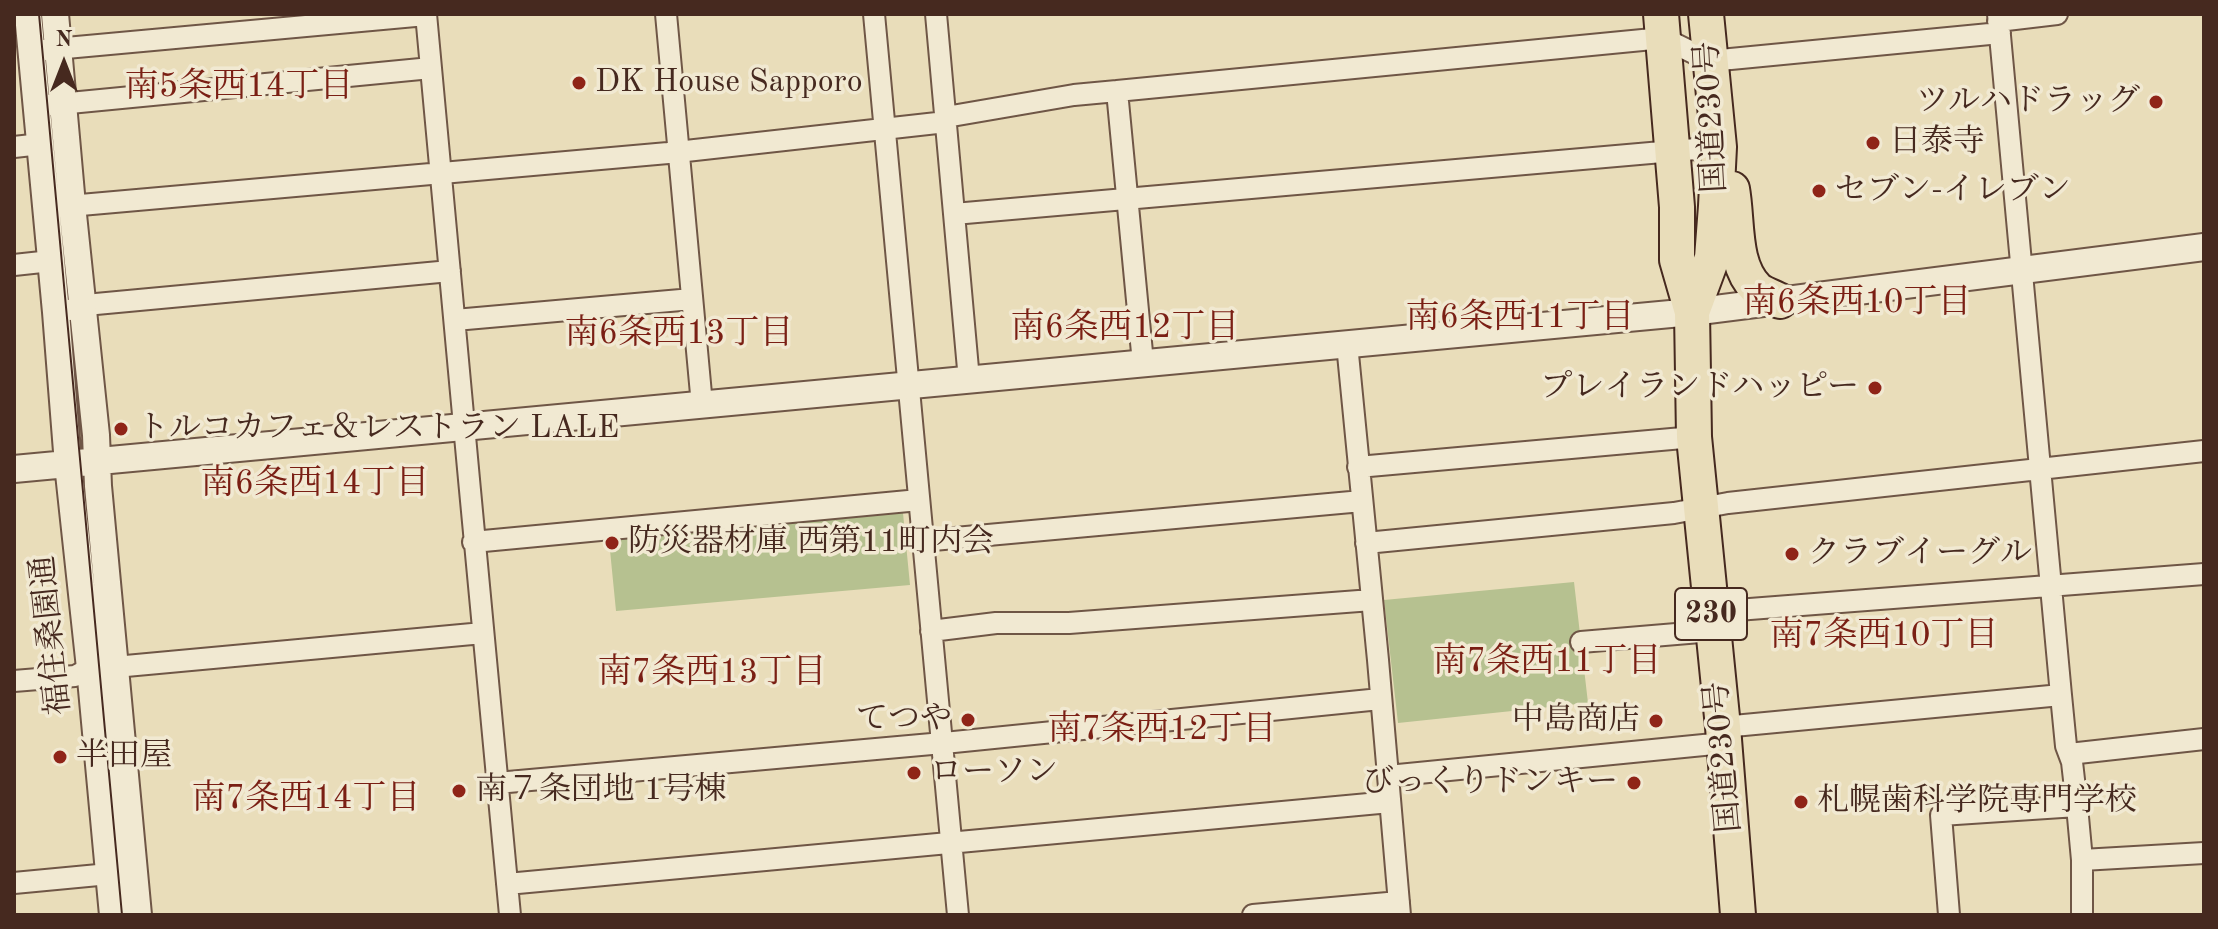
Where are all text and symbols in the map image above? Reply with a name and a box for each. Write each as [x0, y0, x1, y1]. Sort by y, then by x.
north arrow [24, 24, 104, 104]
text: N [56, 29, 72, 51]
street label: 国道230号 [1689, 40, 1735, 194]
place label: DK House Sapporo [595, 64, 863, 102]
district label: 南5条西14丁目 [124, 67, 354, 107]
marker: DK House Sapporo [570, 74, 588, 92]
place label: ツルハドラッグ [1916, 83, 2140, 121]
marker: ツルハドラッグ [2147, 93, 2165, 111]
place label: 日泰寺 [1889, 124, 1985, 162]
marker: 日泰寺 [1864, 134, 1882, 152]
place label: セブン-イレブン [1835, 172, 2071, 210]
marker: セブン-イレブン [1810, 182, 1828, 200]
district label: 南6条西10丁目 [1742, 283, 1972, 323]
district label: 南6条西11丁目 [1405, 298, 1635, 338]
district label: 南6条西12丁目 [1010, 308, 1240, 348]
district label: 南6条西13丁目 [564, 314, 794, 354]
place label: プレイランドハッピー [1540, 369, 1859, 407]
marker: プレイランドハッピー [1866, 379, 1884, 397]
place label: トルコカフェ＆レストラン LALE [137, 410, 619, 448]
marker: トルコカフェ＆レストラン LALE [112, 420, 130, 438]
district label: 南6条西14丁目 [200, 464, 430, 504]
place label: 防災器材庫 西第11町内会 [628, 524, 994, 562]
marker: 防災器材庫 西第11町内会 [603, 534, 621, 552]
place label: クラブイーグル [1808, 535, 2032, 573]
marker: クラブイーグル [1783, 545, 1801, 563]
street label: 福住桑園通 [25, 553, 79, 717]
road number: 230 [1675, 588, 1747, 640]
district label: 南7条西10丁目 [1769, 616, 1999, 656]
district label: 南7条西11丁目 [1432, 642, 1662, 682]
district label: 南7条西13丁目 [597, 653, 827, 693]
street label: 国道230号 [1698, 680, 1750, 834]
place label: てつや [856, 701, 952, 739]
place label: 中島商店 [1512, 702, 1640, 740]
district label: 南7条西12丁目 [1047, 710, 1277, 750]
marker: てつや [959, 711, 977, 729]
marker: 中島商店 [1647, 712, 1665, 730]
place label: 半田屋 [76, 738, 172, 776]
marker: 半田屋 [51, 748, 69, 766]
place label: ローソン [930, 754, 1058, 792]
marker: ローソン [905, 764, 923, 782]
place label: びっくりドンキー [1362, 764, 1618, 802]
place label: 南７条団地 1号棟 [475, 772, 727, 810]
marker: びっくりドンキー [1625, 774, 1643, 792]
district label: 南7条西14丁目 [191, 779, 421, 819]
marker: 南７条団地 1号棟 [450, 782, 468, 800]
place label: 札幌歯科学院専門学校 [1817, 783, 2137, 821]
marker: 札幌歯科学院専門学校 [1792, 793, 1810, 811]

